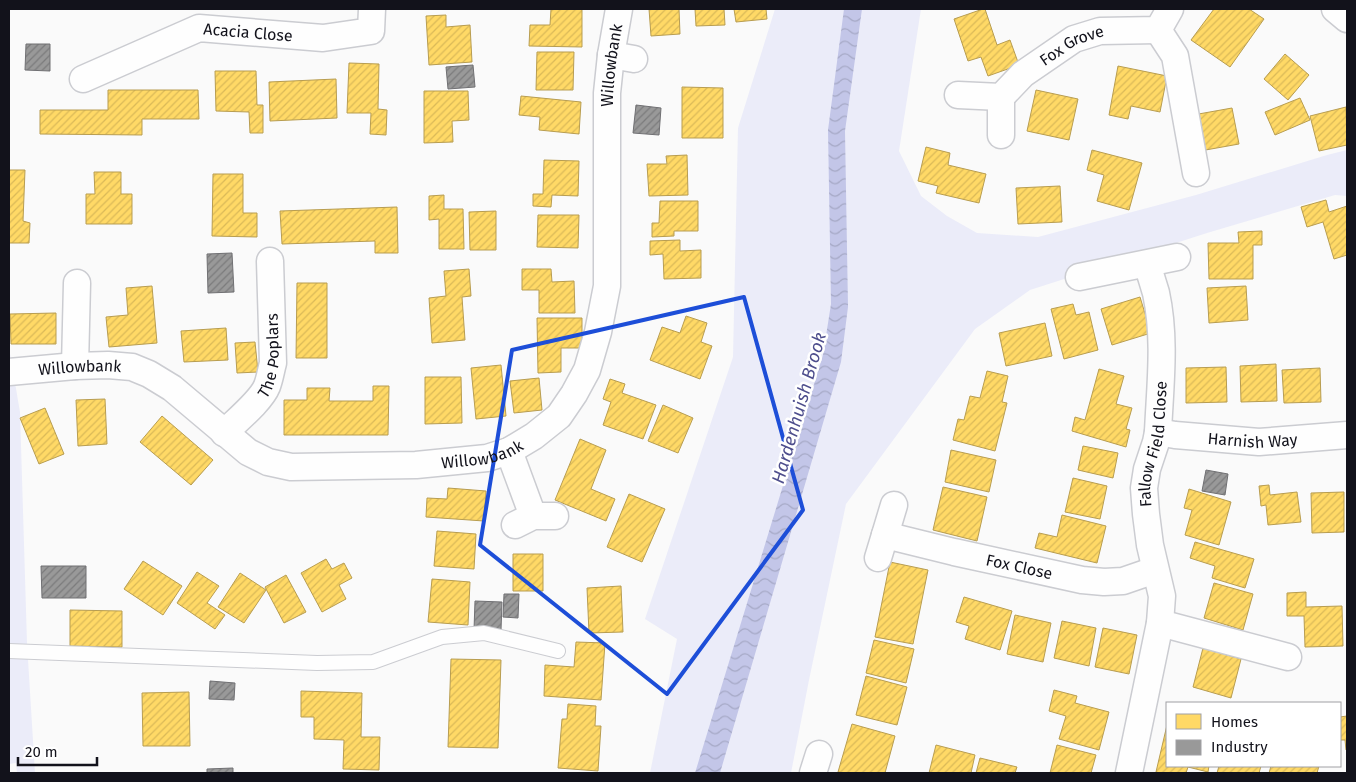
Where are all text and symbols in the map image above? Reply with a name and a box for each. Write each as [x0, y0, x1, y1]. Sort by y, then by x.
street label: Acacia Close [203, 19, 294, 45]
street label: Willowbank [598, 21, 626, 107]
street label: Fox Grove [1036, 21, 1106, 69]
street label: The Poplars [253, 313, 283, 401]
water label: Hardenhuish Brook [767, 330, 831, 486]
street label: Willowbank [37, 355, 123, 379]
street label: Fallow Field Close [1134, 381, 1170, 508]
street label: Harnish Way [1207, 428, 1298, 452]
street label: Willowbank [440, 435, 527, 472]
street label: Fox Close [984, 550, 1054, 583]
legend [1166, 702, 1341, 767]
text: Homes [1211, 713, 1258, 731]
scale bar [18, 734, 96, 766]
text: Industry [1211, 738, 1268, 756]
text: 20 m [25, 743, 58, 761]

